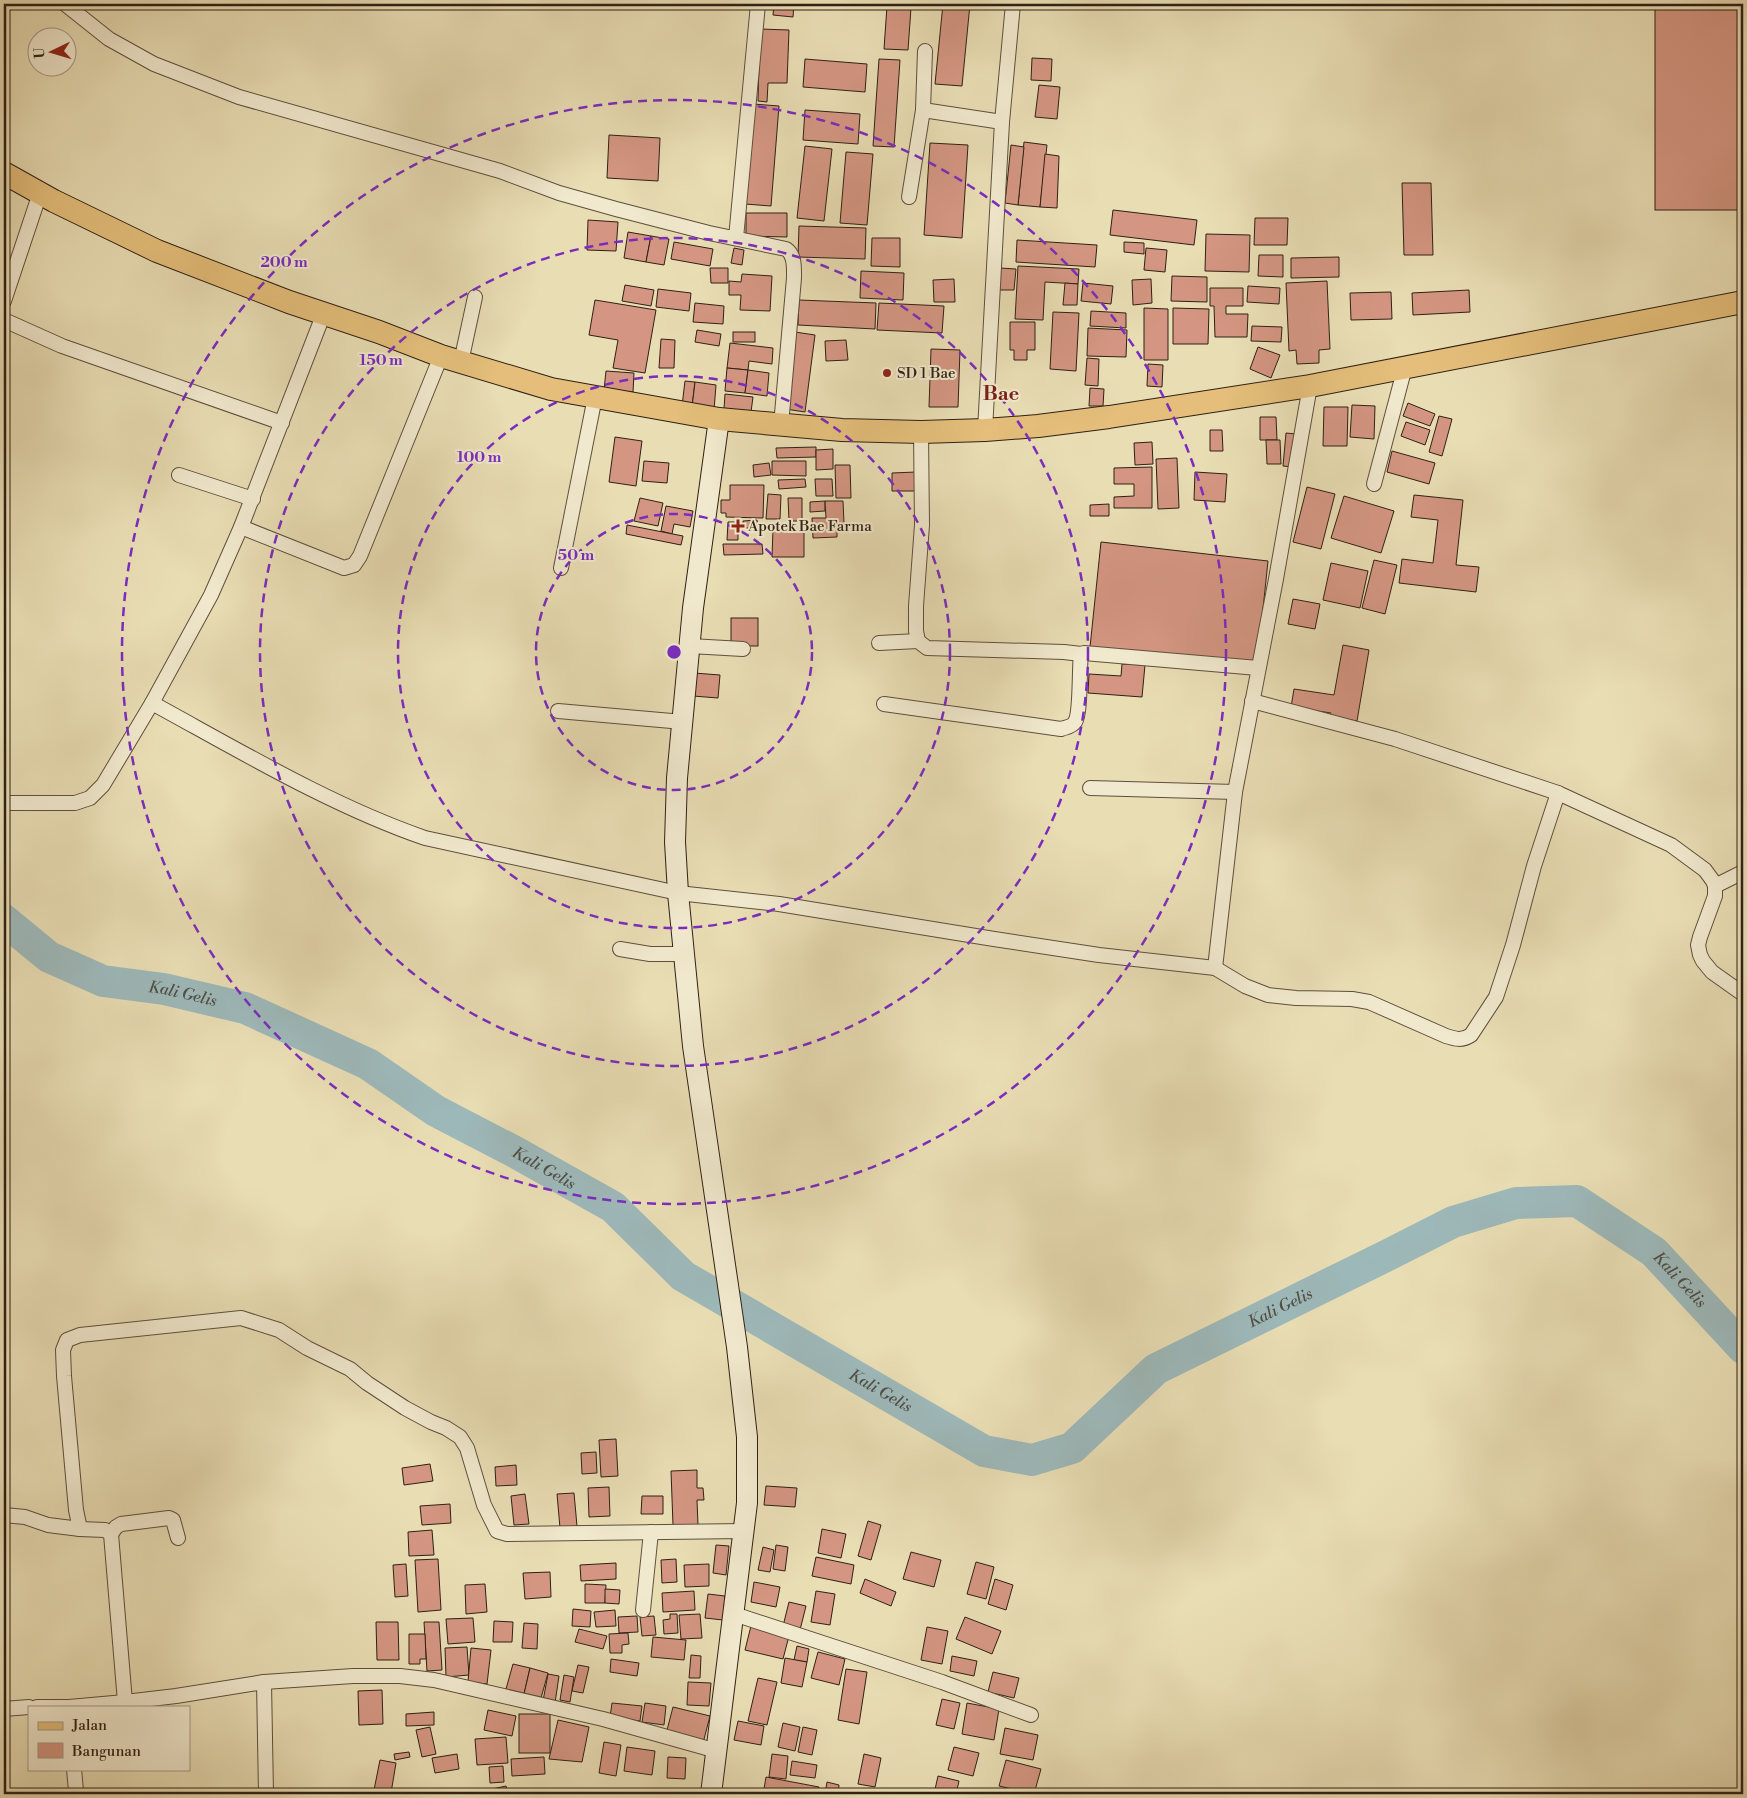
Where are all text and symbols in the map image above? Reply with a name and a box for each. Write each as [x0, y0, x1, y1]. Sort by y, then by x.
north arrow [28, 28, 78, 78]
text: U [31, 47, 49, 59]
text: 200 m [260, 253, 308, 272]
text: 150 m [359, 351, 403, 370]
place label: SD 1 Bae [897, 364, 956, 383]
marker: SD 1 Bae [881, 367, 893, 379]
district label: Bae [983, 382, 1020, 407]
text: 100 m [457, 448, 502, 467]
place label: Apotek Bae Farma [747, 517, 872, 536]
marker: Apotek Bae Farma [732, 520, 744, 532]
text: 50 m [558, 546, 594, 565]
centre of rings [665, 643, 683, 661]
water label: Kali Gelis [147, 977, 219, 1011]
water label: Kali Gelis [509, 1142, 579, 1194]
water label: Kali Gelis [1649, 1247, 1711, 1312]
water label: Kali Gelis [1245, 1284, 1316, 1332]
water label: Kali Gelis [845, 1365, 916, 1417]
legend [28, 1706, 190, 1770]
text: Jalan [71, 1716, 107, 1735]
text: Bangunan [71, 1742, 141, 1761]

